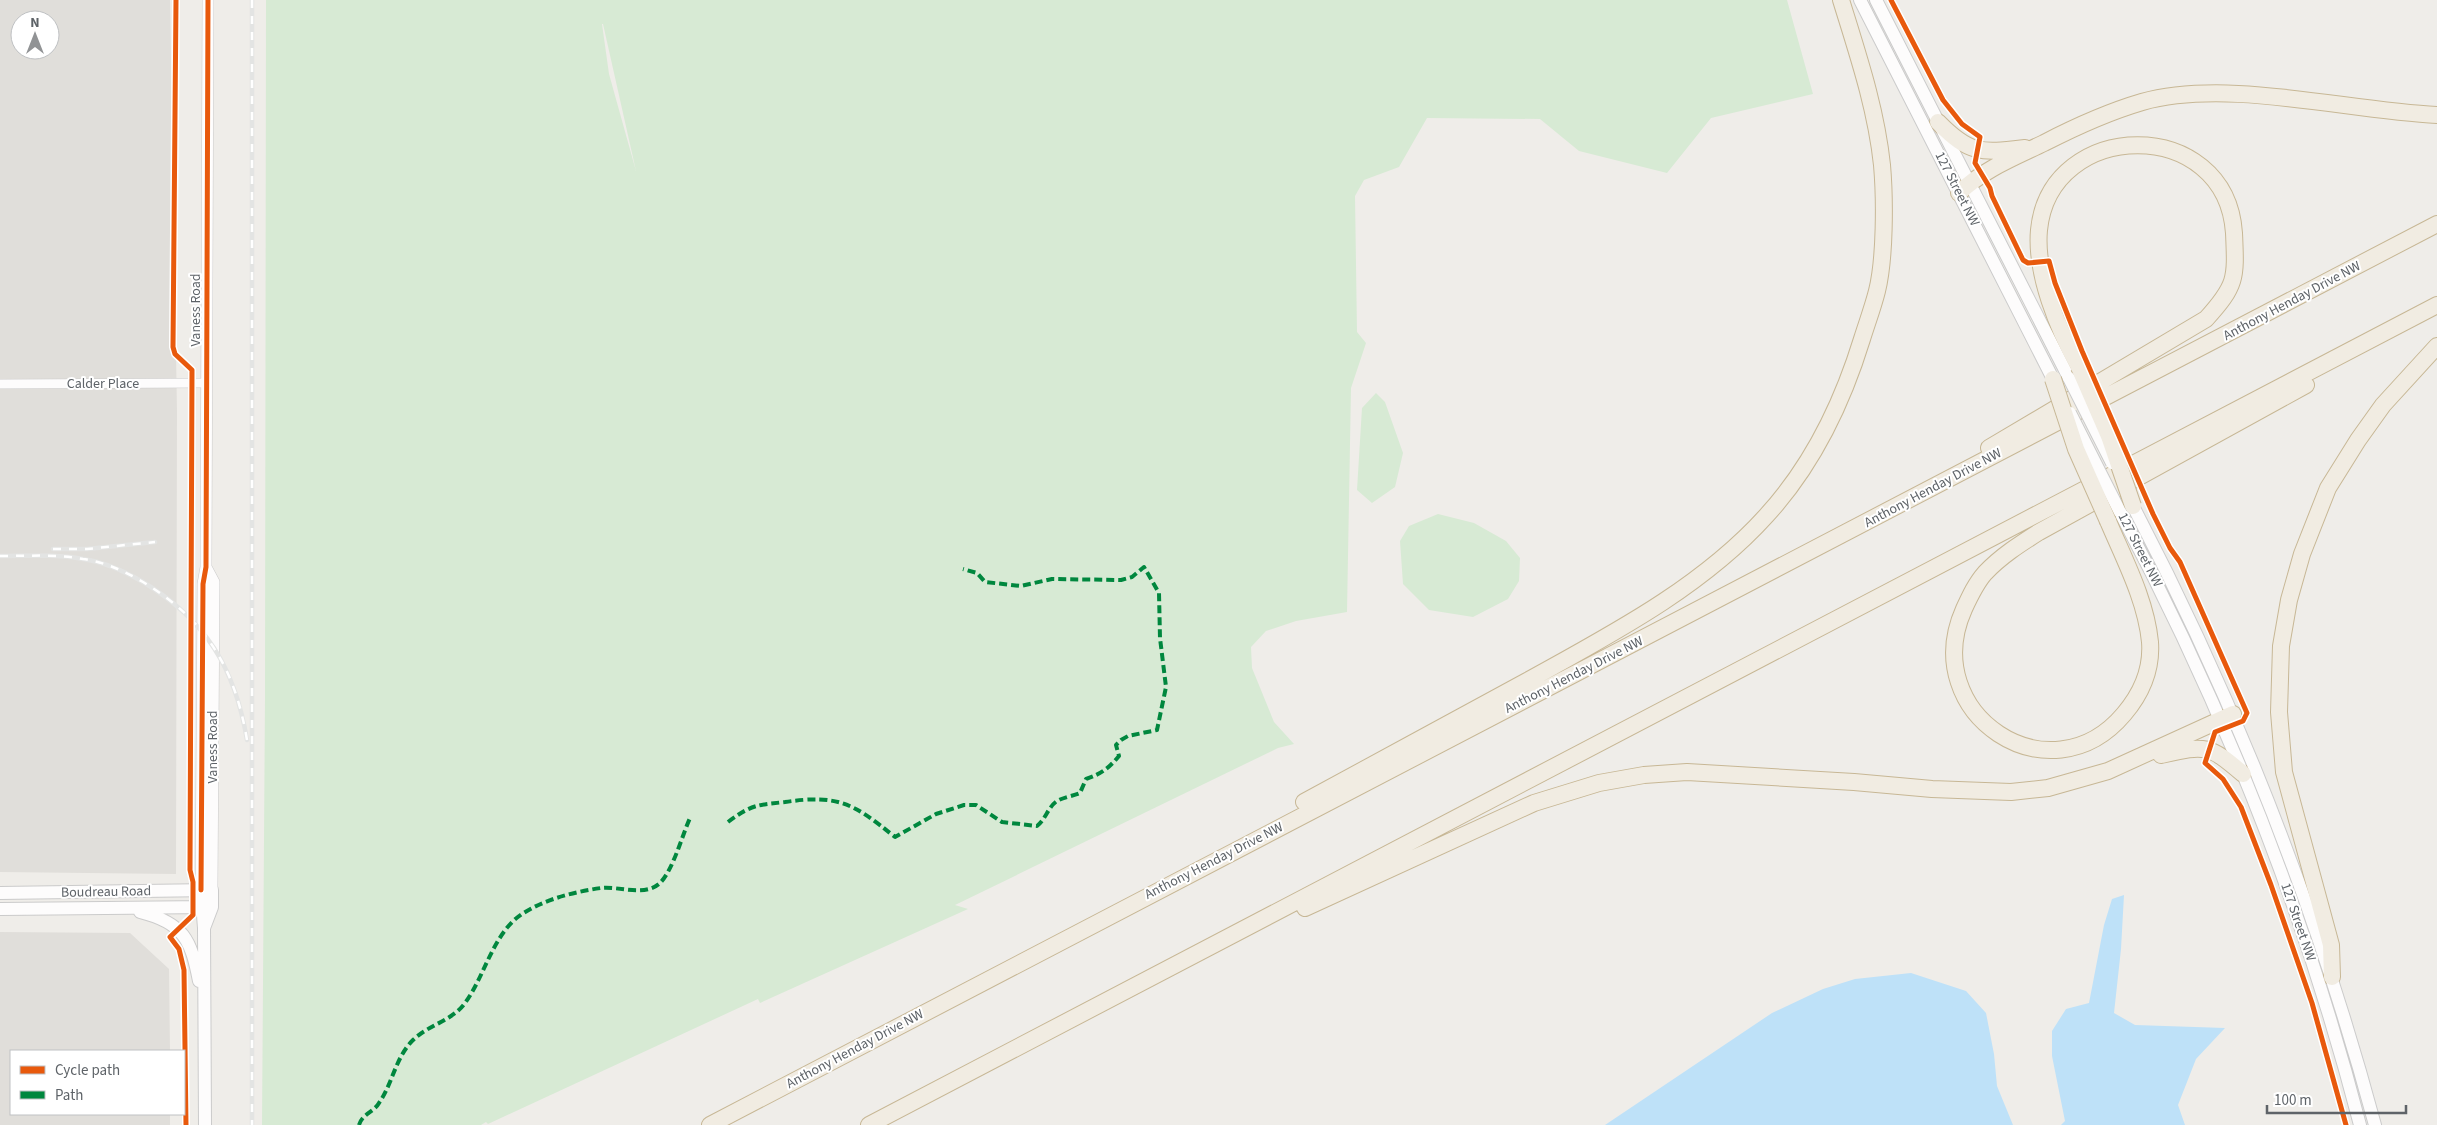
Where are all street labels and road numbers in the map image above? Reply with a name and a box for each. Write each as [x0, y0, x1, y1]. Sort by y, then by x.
street label: 127 Street NW [1930, 148, 1984, 230]
street label: Anthony Henday Drive NW [2220, 256, 2364, 346]
street label: Vaness Road [186, 273, 206, 347]
street label: Calder Place [67, 374, 139, 394]
street label: Anthony Henday Drive NW [1861, 443, 2005, 533]
street label: 127 Street NW [2113, 509, 2167, 591]
street label: Anthony Henday Drive NW [1501, 631, 1647, 719]
street label: Vaness Road [203, 710, 223, 784]
street label: Anthony Henday Drive NW [1141, 817, 1287, 905]
street label: 127 Street NW [2275, 880, 2321, 964]
street label: Boudreau Road [61, 881, 151, 903]
street label: Anthony Henday Drive NW [783, 1004, 927, 1094]

